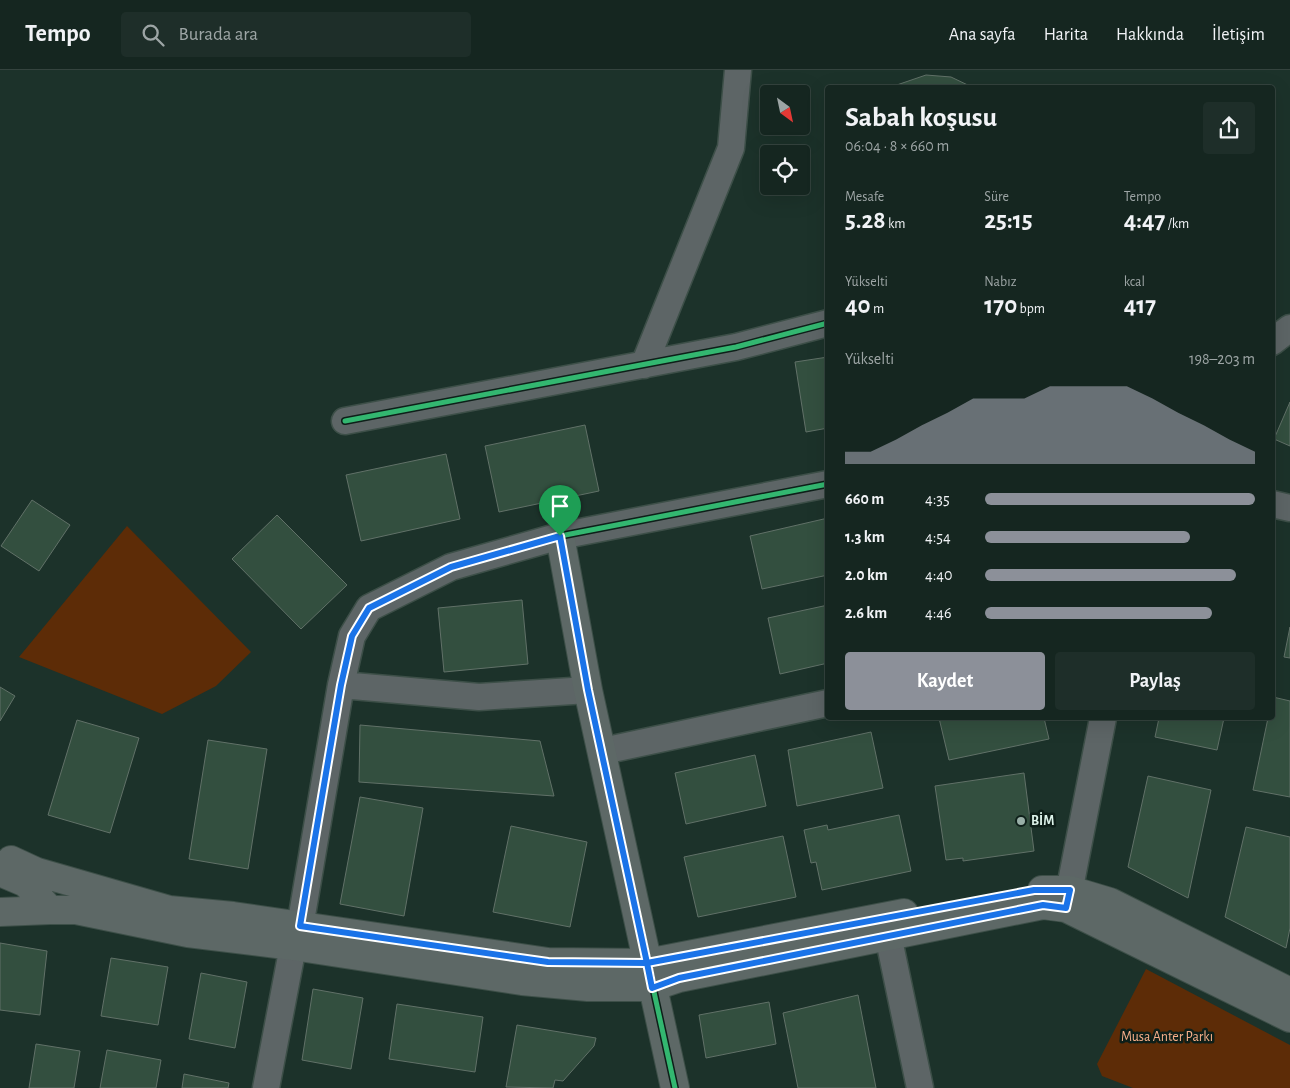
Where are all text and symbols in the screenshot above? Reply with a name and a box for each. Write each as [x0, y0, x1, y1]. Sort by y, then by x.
search box [121, 12, 471, 57]
icon: search [139, 21, 167, 49]
text: Tempo [25, 22, 91, 46]
text: Burada ara [179, 25, 258, 44]
text: Ana sayfa [949, 26, 1016, 44]
text: Harita [1044, 26, 1088, 44]
text: Hakkında [1116, 26, 1184, 44]
text: İletişim [1212, 26, 1265, 44]
north arrow [760, 85, 810, 135]
map controls [760, 85, 810, 195]
button: share [1203, 102, 1255, 154]
text: Sabah koşusu [845, 104, 997, 132]
text: 06:04 · 8 × 660 m [845, 138, 949, 154]
button: locate [760, 145, 810, 195]
text: Mesafe [845, 190, 884, 204]
text: Süre [984, 190, 1009, 204]
text: Tempo [1124, 190, 1161, 204]
text: 5.28 [845, 208, 886, 233]
text: 25:15 [984, 208, 1032, 233]
text: 4:47 [1124, 208, 1165, 233]
text: km [886, 217, 906, 231]
text: /km [1165, 217, 1189, 231]
text: Yükselti [845, 275, 888, 289]
text: Nabız [984, 275, 1016, 289]
text: kcal [1124, 275, 1145, 289]
text: 40 [845, 293, 871, 318]
text: 170 [984, 293, 1017, 318]
text: 417 [1124, 293, 1156, 318]
text: m [871, 302, 884, 316]
text: bpm [1017, 302, 1045, 316]
text: Yükselti [845, 351, 894, 367]
text: 198–203 m [1189, 351, 1255, 367]
pin [539, 485, 581, 536]
text: 660 m [845, 491, 884, 507]
text: 4:35 [925, 491, 950, 507]
icon: arrive [546, 492, 574, 520]
text: 1.3 km [845, 529, 885, 545]
text: 4:54 [925, 529, 951, 545]
text: 2.0 km [845, 567, 888, 583]
text: 4:40 [925, 567, 953, 583]
text: 2.6 km [845, 605, 887, 621]
text: 4:46 [925, 605, 952, 621]
button: Kaydet [845, 652, 1045, 710]
button: Paylaş [1055, 652, 1255, 710]
place label: BİM [1031, 812, 1054, 828]
marker: BİM [1015, 815, 1027, 827]
park label: Musa Anter Parkı [1121, 1030, 1213, 1044]

